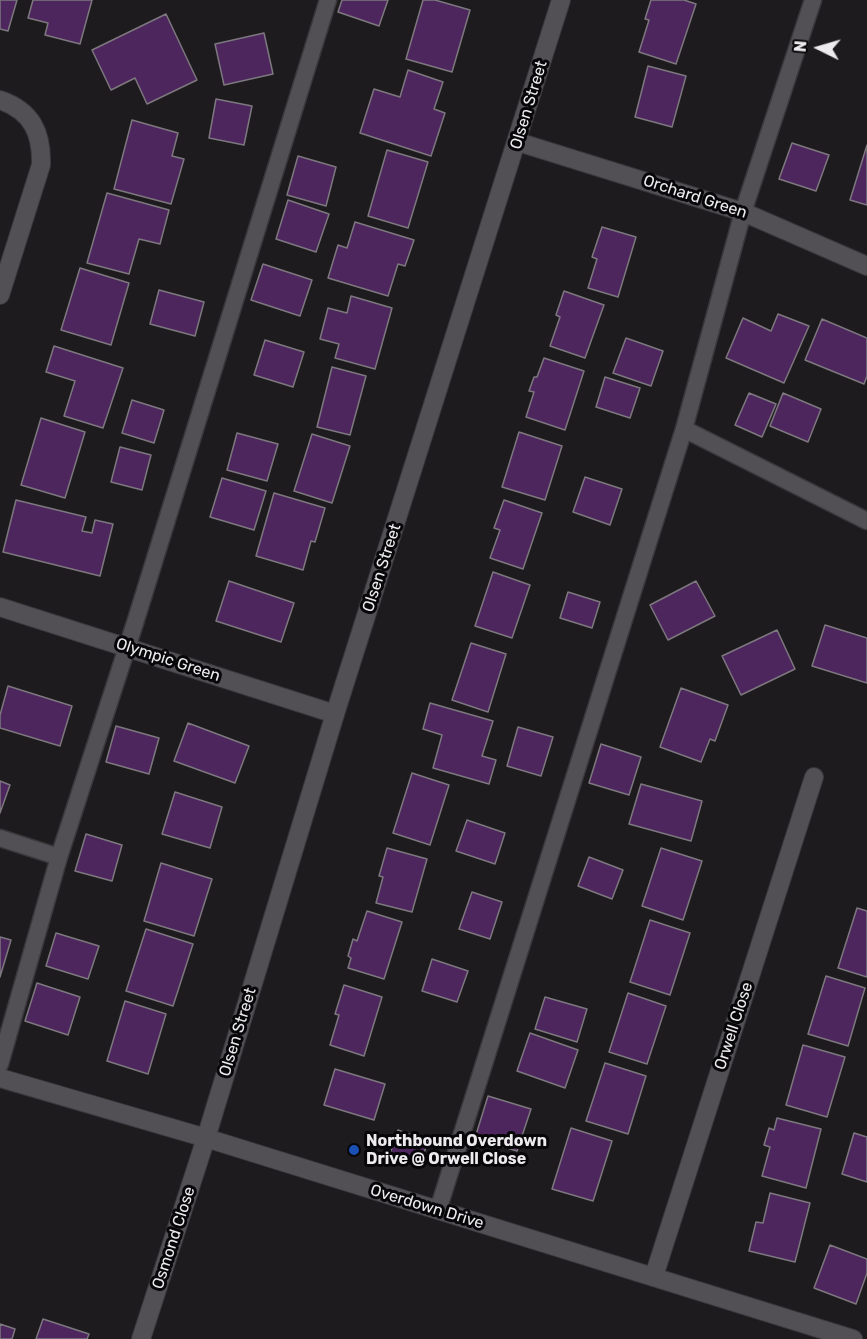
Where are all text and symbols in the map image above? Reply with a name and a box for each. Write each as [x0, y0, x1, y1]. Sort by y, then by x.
north arrow [789, 18, 849, 78]
text: N [791, 40, 811, 53]
street label: Olsen Street [506, 58, 552, 152]
street label: Orchard Green [641, 171, 749, 223]
street label: Olsen Street [359, 521, 405, 615]
street label: Olympic Green [113, 634, 223, 686]
street label: Orwell Close [711, 980, 757, 1072]
street label: Olsen Street [215, 985, 261, 1079]
place label: Northbound Overdown Drive @ Orwell Close [366, 1131, 547, 1169]
marker: Northbound Overdown Drive @ Orwell Close [347, 1143, 361, 1157]
street label: Overdown Drive [368, 1181, 486, 1233]
street label: Osmond Close [148, 1184, 200, 1292]

